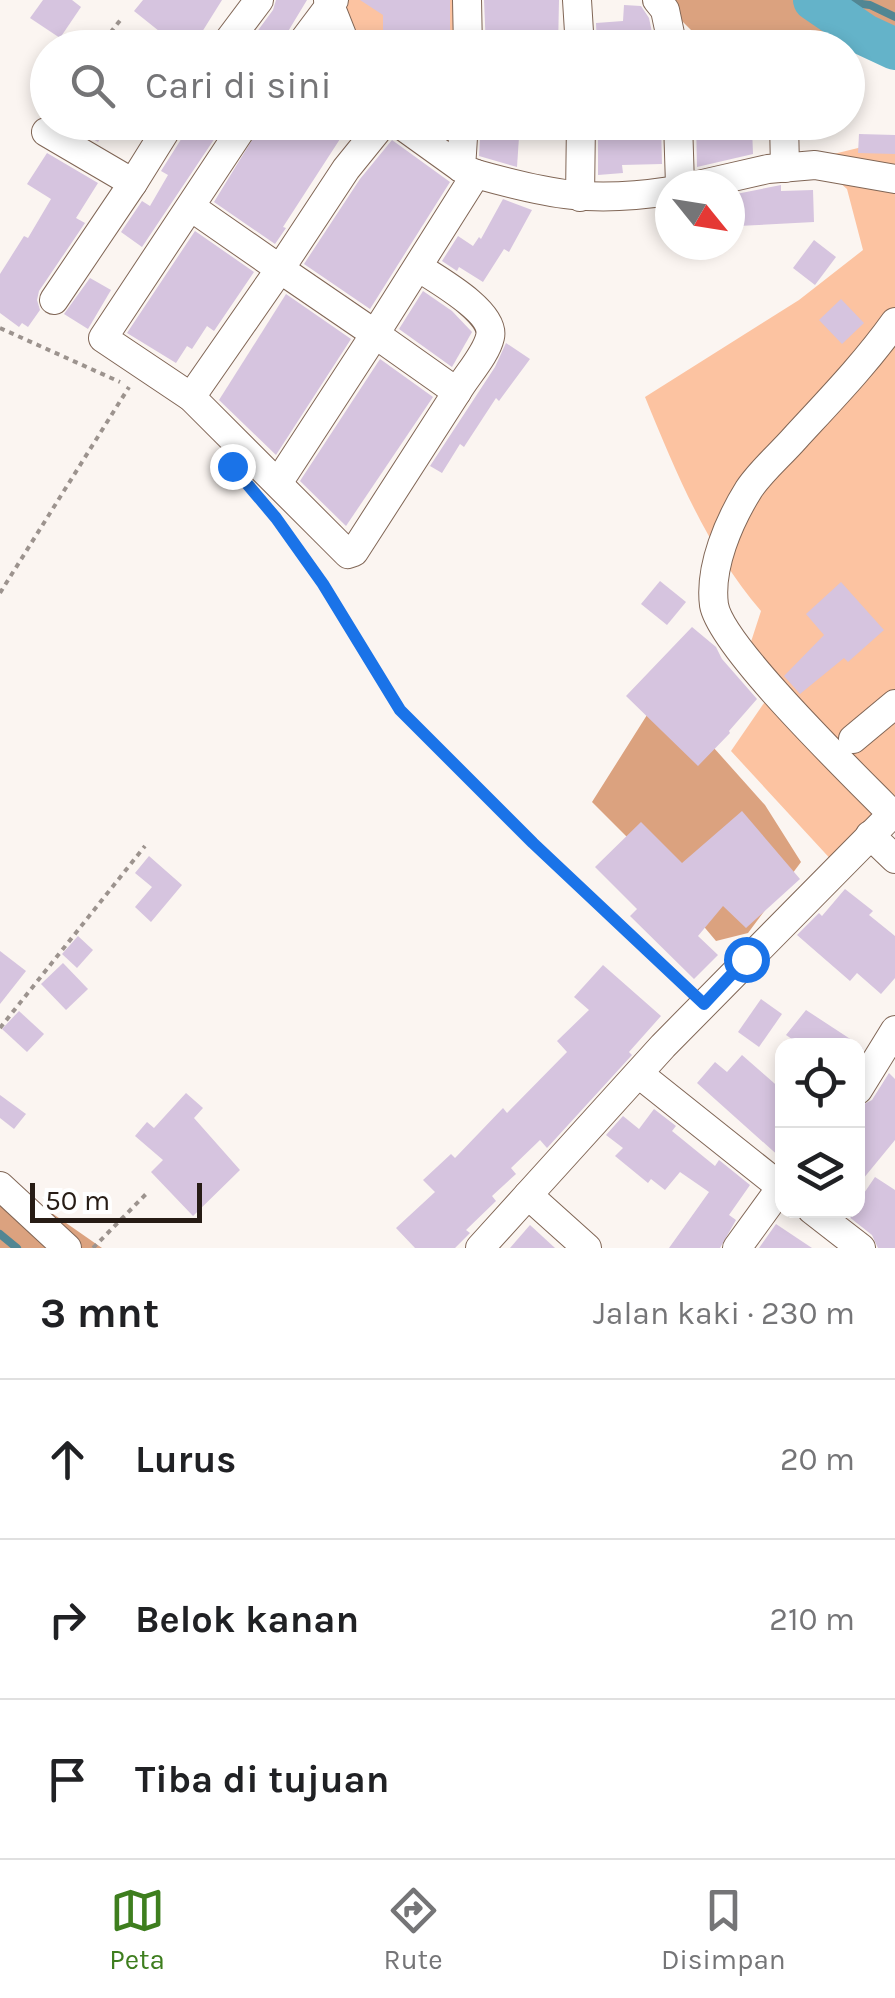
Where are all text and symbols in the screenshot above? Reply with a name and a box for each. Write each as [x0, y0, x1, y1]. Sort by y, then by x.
search box [30, 30, 865, 140]
icon: search [65, 58, 120, 113]
text: Cari di sini [145, 63, 332, 108]
north arrow [655, 170, 745, 260]
route end [210, 444, 256, 490]
route start [724, 937, 770, 983]
map controls [775, 1038, 865, 1218]
button: locate [775, 1038, 865, 1128]
button: layers [775, 1128, 865, 1218]
scale bar [30, 1178, 202, 1222]
text: 50 m [45, 1184, 110, 1217]
text: 3 mnt [40, 1288, 159, 1338]
text: Jalan kaki · 230 m [593, 1295, 855, 1332]
icon: ahead [40, 1432, 95, 1487]
text: Lurus [135, 1437, 236, 1482]
text: 20 m [780, 1441, 855, 1478]
icon: right [40, 1592, 95, 1647]
text: Belok kanan [135, 1597, 359, 1642]
text: 210 m [769, 1601, 855, 1638]
icon: arrive [40, 1752, 95, 1807]
text: Tiba di tujuan [135, 1757, 390, 1802]
tab: Peta [109, 1883, 165, 1976]
tab: Rute [384, 1883, 443, 1976]
tab: Disimpan [661, 1883, 786, 1976]

